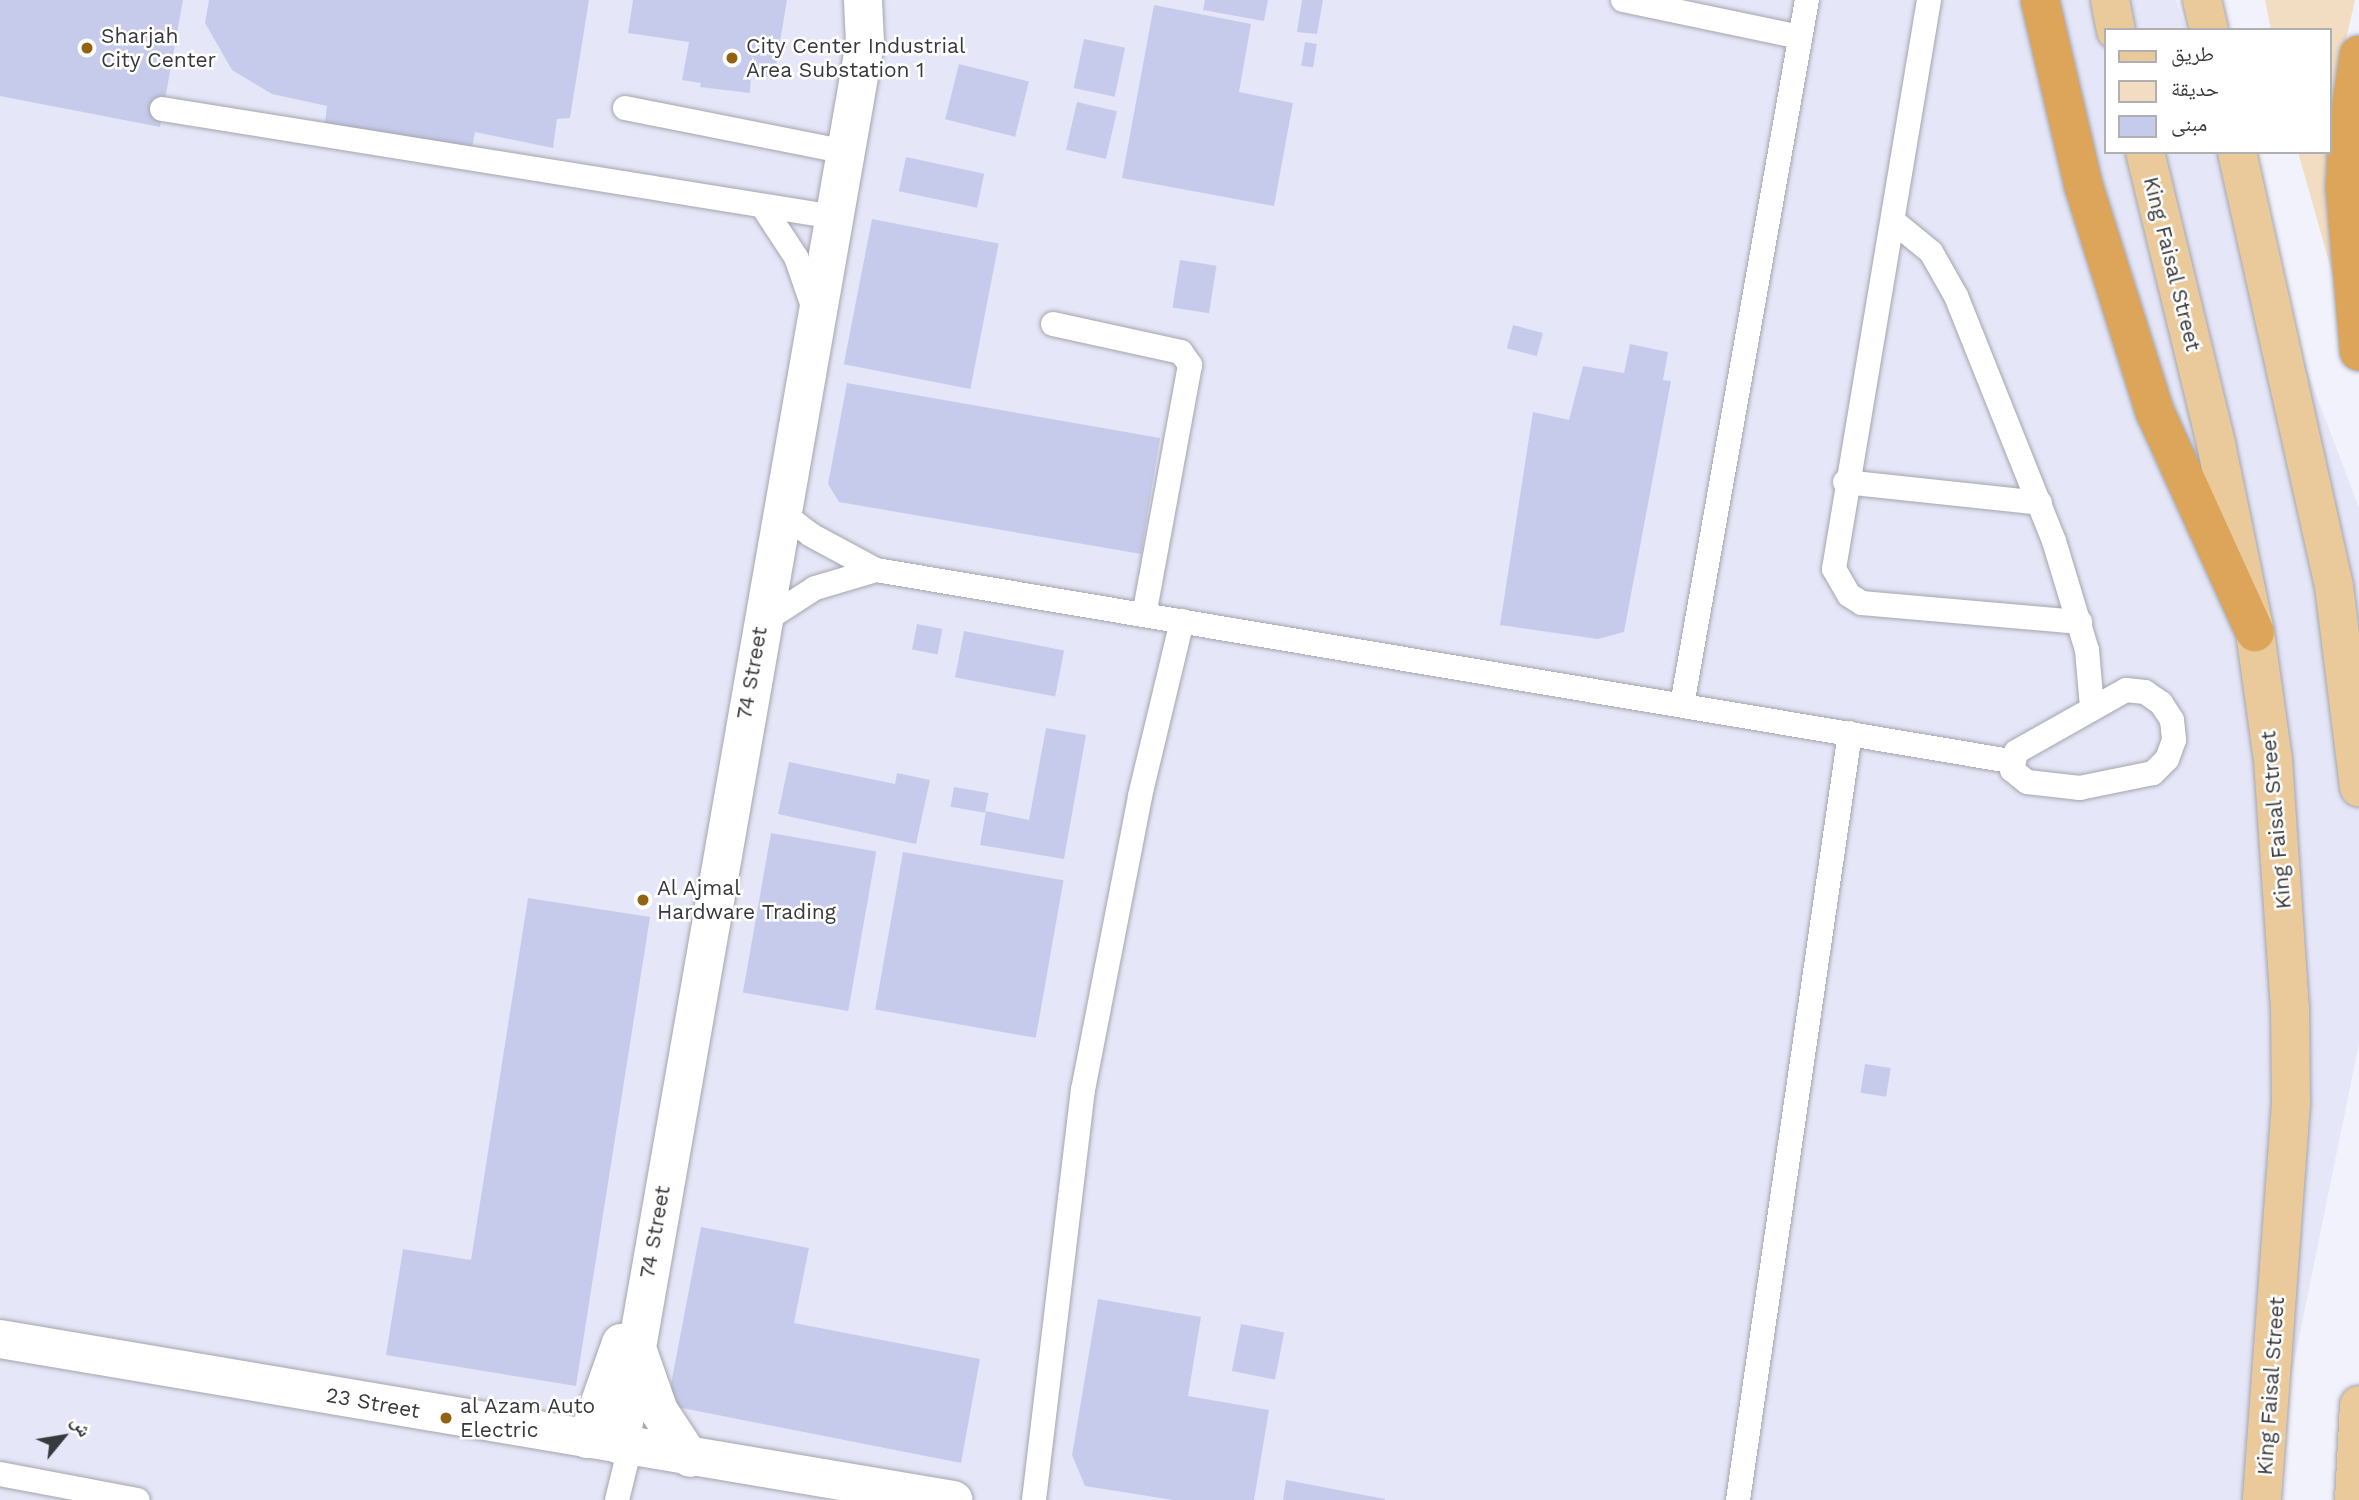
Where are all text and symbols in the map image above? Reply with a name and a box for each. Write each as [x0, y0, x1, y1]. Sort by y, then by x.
place label: Sharjah City Center [101, 23, 217, 73]
legend [2104, 28, 2331, 154]
place label: City Center Industrial Area Substation 1 [746, 33, 966, 83]
marker: Sharjah City Center [79, 40, 95, 56]
text: طريق [2171, 41, 2214, 66]
marker: City Center Industrial Area Substation 1 [724, 50, 740, 66]
text: حديقة [2171, 76, 2219, 101]
text: مبنى [2171, 111, 2207, 136]
street label: King Faisal Street [2138, 174, 2206, 354]
street label: 74 Street [731, 625, 773, 721]
street label: King Faisal Street [2256, 729, 2296, 911]
place label: Al Ajmal Hardware Trading [657, 875, 837, 925]
marker: Al Ajmal Hardware Trading [635, 892, 651, 908]
street label: 74 Street [634, 1184, 676, 1280]
street label: King Faisal Street [2252, 1296, 2290, 1476]
street label: 23 Street [324, 1382, 422, 1424]
place label: al Azam Auto Electric [460, 1393, 598, 1443]
north arrow [28, 1402, 98, 1472]
marker: al Azam Auto Electric [438, 1410, 454, 1426]
text: ش [67, 1412, 97, 1441]

